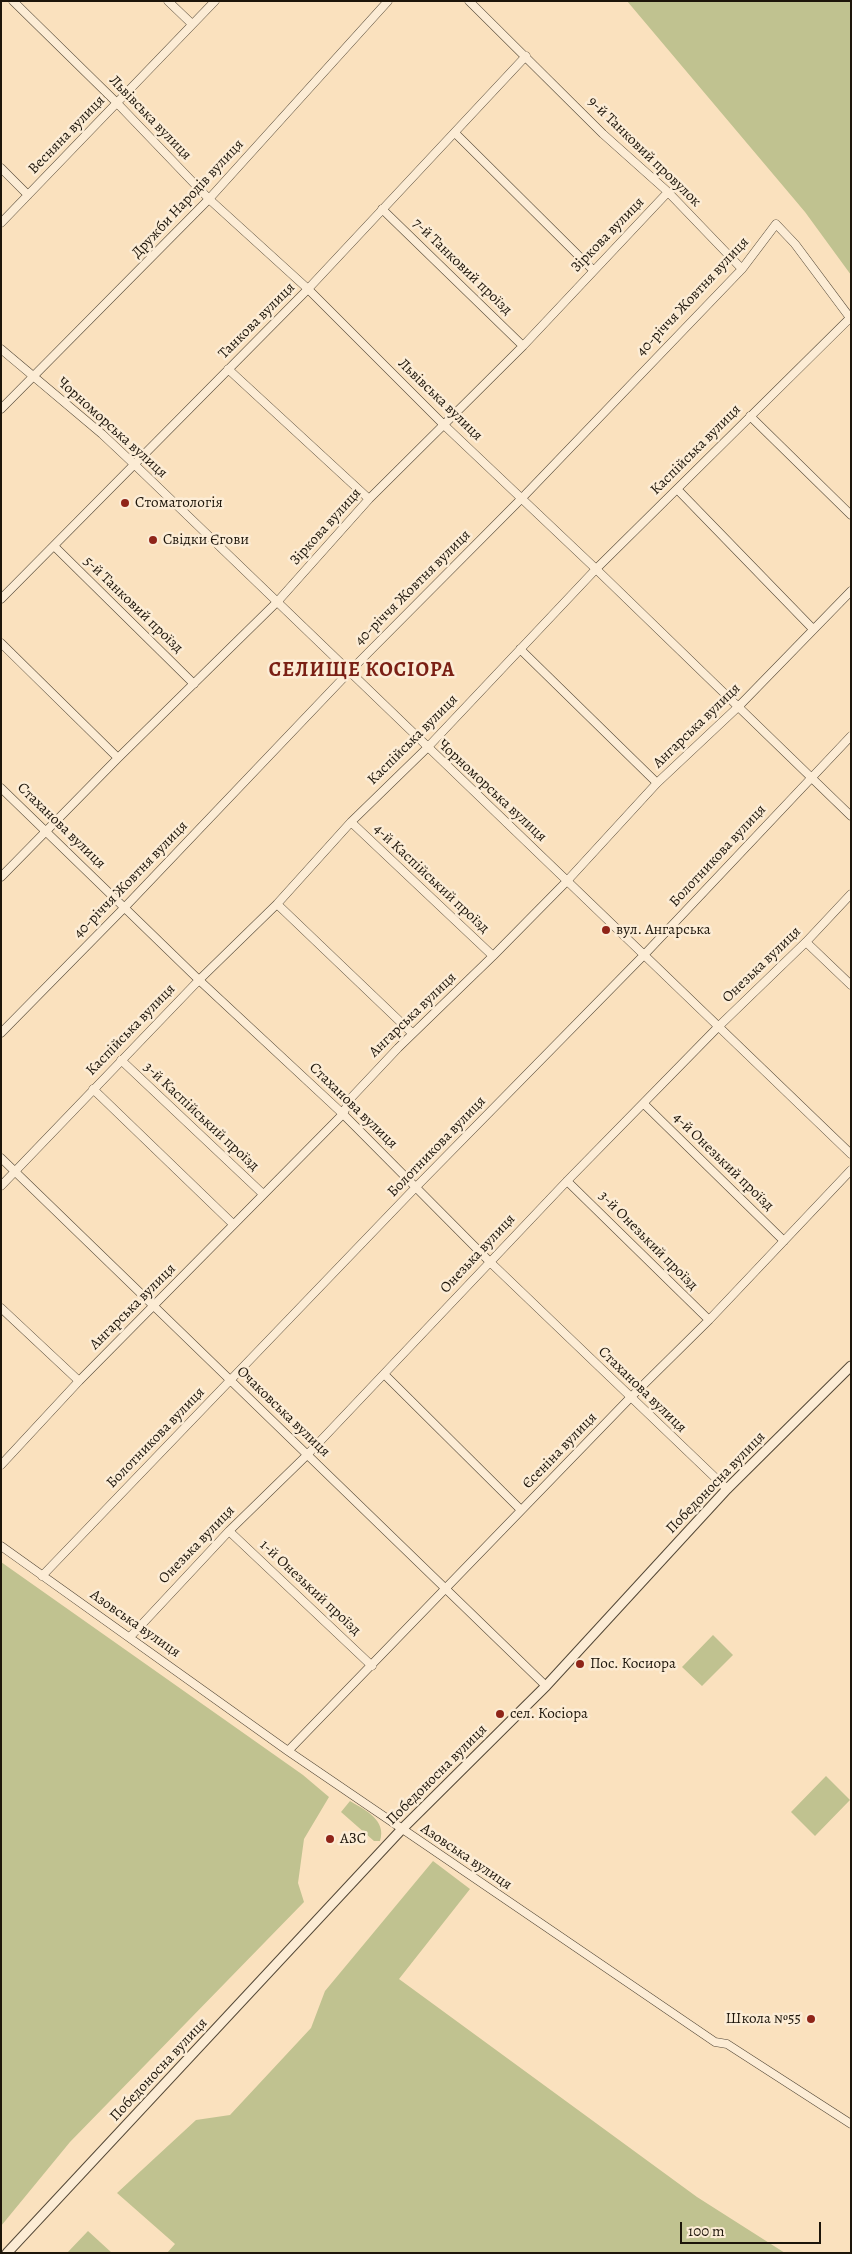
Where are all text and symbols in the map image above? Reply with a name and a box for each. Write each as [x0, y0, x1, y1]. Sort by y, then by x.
street label: Львівська вулиця [105, 72, 195, 164]
street label: Весняна вулиця [25, 92, 109, 178]
street label: 9-й Танковий провулок [583, 93, 705, 211]
street label: Дружби Народів вулиця [128, 136, 248, 262]
street label: Зіркова вулиця [568, 194, 648, 276]
street label: 7-й Танковий проїзд [408, 215, 516, 319]
street label: 40-річчя Жовтня вулиця [633, 234, 753, 360]
street label: Танкова вулиця [215, 279, 299, 363]
street label: Львівська вулиця [394, 355, 486, 445]
street label: Чорноморська вулиця [53, 374, 171, 482]
street label: Каспійська вулиця [647, 401, 745, 499]
street label: Зіркова вулиця [287, 485, 365, 569]
place label: Стоматологія [135, 494, 223, 512]
marker: Стоматологія [119, 497, 131, 509]
street label: 40-річчя Жовтня вулиця [351, 526, 475, 650]
place label: Свідки Єгови [163, 531, 249, 549]
marker: Свідки Єгови [147, 534, 159, 546]
street label: 5-й Танковий проїзд [79, 553, 187, 657]
district label: СЕЛИЩЕ КОСІОРА [267, 659, 457, 683]
street label: Ангарська вулиця [650, 680, 744, 772]
street label: Каспійська вулиця [364, 691, 462, 789]
street label: Чорноморська вулиця [434, 736, 550, 846]
street label: Стаханова вулиця [13, 779, 109, 873]
street label: Болотникова вулиця [666, 801, 770, 911]
street label: 40-річчя Жовтня вулиця [70, 817, 192, 943]
street label: 4-й Каспійський проїзд [369, 821, 493, 937]
place label: вул. Ангарська [616, 921, 711, 939]
street label: Онезька вулиця [719, 923, 805, 1007]
marker: вул. Ангарська [600, 924, 612, 936]
street label: Ангарська вулиця [366, 969, 460, 1061]
street label: Каспійська вулиця [83, 980, 179, 1080]
street label: 3-й Каспійський проїзд [139, 1059, 263, 1175]
street label: Стаханова вулиця [305, 1059, 401, 1153]
street label: Болотникова вулиця [384, 1093, 490, 1201]
street label: 4-й Онезький проїзд [669, 1109, 777, 1215]
street label: 3-й Онезький проїзд [595, 1188, 701, 1294]
street label: Онезька вулиця [437, 1211, 519, 1297]
street label: Ангарська вулиця [86, 1260, 180, 1354]
street label: Стаханова вулиця [594, 1343, 690, 1437]
street label: Очаковська вулиця [233, 1363, 333, 1461]
street label: Болотникова вулиця [103, 1384, 209, 1492]
street label: Єсеніна вулиця [519, 1409, 601, 1493]
street label: Победоносна вулиця [663, 1428, 769, 1538]
street label: Онезька вулиця [155, 1502, 239, 1588]
street label: 1-й Онезький проїзд [256, 1536, 364, 1640]
street label: Азовська вулиця [86, 1586, 184, 1662]
place label: Пос. Косиора [590, 1655, 676, 1673]
marker: Пос. Косиора [574, 1658, 586, 1670]
place label: сел. Косіора [510, 1705, 588, 1723]
marker: сел. Косіора [494, 1708, 506, 1720]
street label: Победоносна вулиця [383, 1721, 491, 1829]
street label: Азовська вулиця [417, 1820, 515, 1894]
place label: АЗС [340, 1830, 366, 1848]
marker: АЗС [324, 1833, 336, 1845]
place label: Школа №55 [726, 2010, 801, 2028]
marker: Школа №55 [805, 2013, 817, 2025]
street label: Победоносна вулиця [106, 2015, 212, 2125]
scale bar [682, 2212, 823, 2244]
text: 100 m [688, 2221, 725, 2241]

